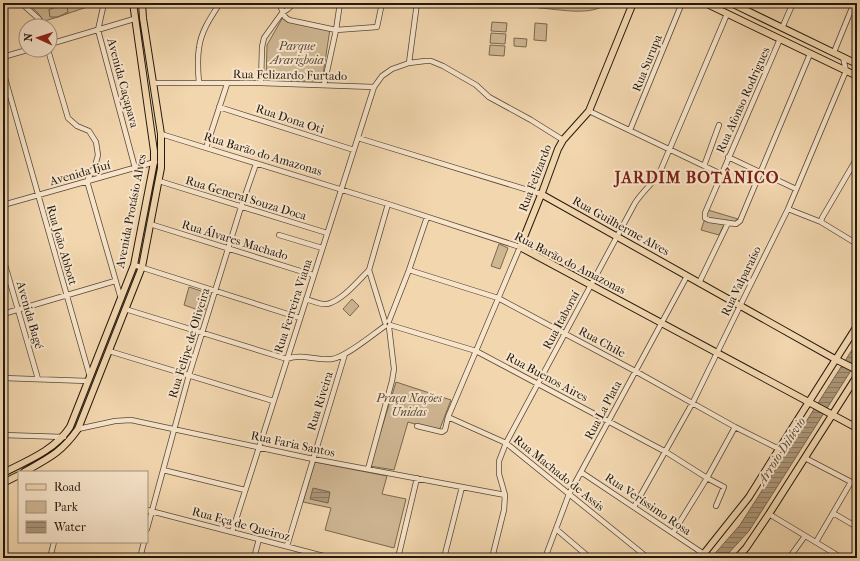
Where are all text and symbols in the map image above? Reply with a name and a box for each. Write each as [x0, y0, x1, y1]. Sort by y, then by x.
north arrow [18, 18, 58, 58]
text: N [22, 32, 35, 42]
street label: Rua Surupa [629, 32, 665, 94]
street label: Avenida Caçapava [103, 36, 142, 130]
park label: Parque Ararigboia [268, 39, 324, 67]
street label: Rua Afonso Rodrigues [713, 44, 773, 155]
street label: Rua Felizardo Furtado [233, 67, 347, 83]
street label: Rua Dona Oti [254, 101, 326, 137]
street label: Rua Barão do Amazonas [202, 129, 324, 179]
street label: Rua Felizardo [516, 142, 554, 214]
street label: Avenida Protásio Alves [113, 152, 149, 270]
street label: Avenida Ijuí [47, 158, 112, 189]
district label: JARDIM BOTÂNICO [613, 167, 779, 188]
street label: Rua General Souza Doca [184, 173, 309, 223]
street label: Rua Guilherme Alves [570, 193, 672, 259]
street label: Rua João Abbott [44, 203, 80, 287]
street label: Rua Álvares Machado [180, 216, 290, 263]
street label: Rua Barão do Amazonas [512, 229, 628, 297]
street label: Rua Valparaíso [718, 244, 764, 318]
street label: Rua Ferreira Viana [271, 257, 315, 355]
street label: Avenida Bagé [13, 278, 46, 351]
street label: Rua Felipe de Oliveira [166, 286, 213, 400]
street label: Rua Itaboraí [540, 288, 582, 352]
street label: Rua Chile [576, 324, 628, 360]
street label: Rua Buenos Aires [504, 350, 591, 405]
street label: Rua Riveira [304, 369, 336, 432]
street label: Rua La Plata [582, 378, 625, 442]
park label: Praça Nações Unidas [375, 391, 442, 419]
water label: Arroio Dilúvio [752, 414, 809, 489]
street label: Rua Faria Santos [250, 428, 337, 460]
street label: Rua Machado de Assis [511, 432, 607, 514]
street label: Rua Veríssimo Rosa [602, 470, 694, 538]
legend [18, 471, 148, 543]
text: Road [54, 480, 81, 494]
text: Park [54, 500, 79, 514]
street label: Rua Eça de Queiroz [190, 504, 292, 545]
text: Water [53, 520, 87, 534]

